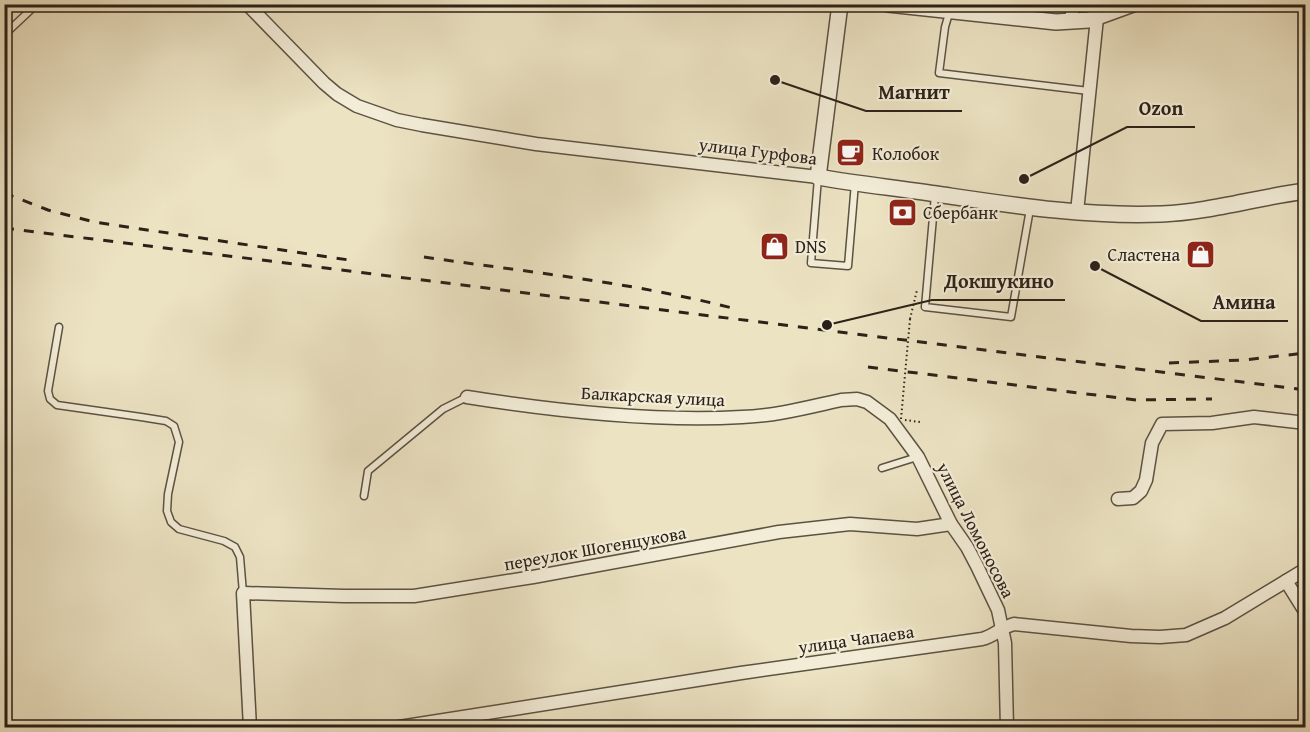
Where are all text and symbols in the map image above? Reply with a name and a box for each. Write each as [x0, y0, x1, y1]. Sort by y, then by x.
callout: Магнит [866, 73, 962, 111]
text: Магнит [878, 77, 950, 106]
callout: Ozon [1127, 89, 1195, 127]
text: Ozon [1139, 93, 1183, 122]
street label: улица Гурфова [696, 130, 819, 172]
cafe icon: Колобок [835, 137, 867, 169]
place label: Колобок [872, 140, 940, 167]
bank icon: Сбербанк [886, 196, 918, 228]
place label: Сбербанк [923, 199, 998, 226]
shop icon: DNS [758, 230, 790, 262]
place label: DNS [795, 233, 827, 260]
shop icon: Сластена [1185, 238, 1217, 270]
place label: Сластена [1108, 241, 1180, 268]
callout: Докшукино [932, 262, 1065, 300]
text: Докшукино [943, 266, 1054, 295]
callout: Амина [1201, 283, 1288, 321]
text: Амина [1213, 287, 1276, 316]
street label: Балкарская улица [580, 379, 726, 413]
street label: улица Ломоносова [930, 456, 1022, 603]
street label: переулок Шогенцукова [502, 519, 689, 577]
street label: улица Чапаева [795, 617, 916, 661]

